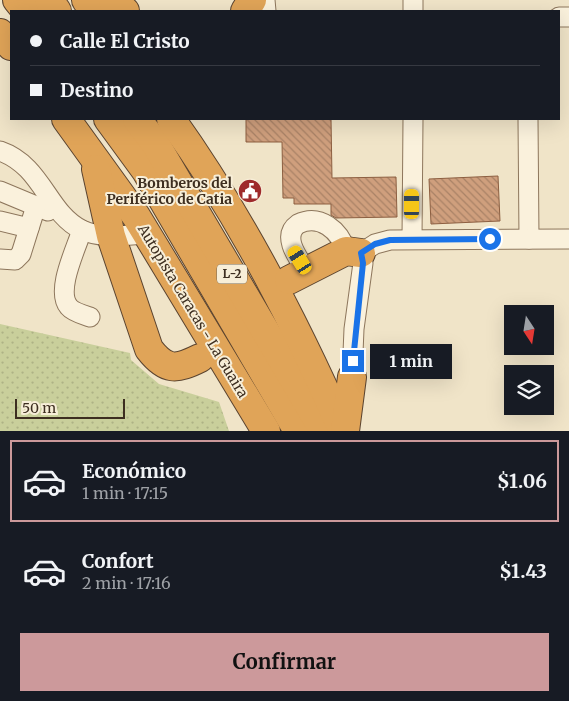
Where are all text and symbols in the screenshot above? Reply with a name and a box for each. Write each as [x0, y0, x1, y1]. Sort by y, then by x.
text: Calle El Cristo [60, 29, 190, 53]
text: Destino [60, 78, 133, 102]
place label: Bomberos del Periférico de Catia [106, 174, 232, 208]
public building icon: Bomberos del Periférico de Catia [237, 178, 263, 204]
car [404, 189, 419, 219]
street label: Autopista Caracas - La Guaira [133, 220, 252, 401]
route start [479, 228, 501, 250]
car [285, 243, 314, 277]
road number: L-2 [217, 264, 247, 284]
north arrow [504, 305, 554, 355]
map controls [504, 305, 554, 415]
callout: 1 min [370, 344, 453, 378]
route end [342, 350, 364, 372]
text: 1 min [389, 351, 433, 371]
button: layers [504, 365, 554, 415]
scale bar [15, 396, 125, 419]
text: 50 m [22, 399, 56, 417]
icon: car [22, 459, 67, 504]
text: Económico [82, 459, 186, 483]
text: $1.06 [497, 469, 547, 493]
text: 1 min · 17:15 [82, 483, 168, 503]
icon: car [22, 549, 67, 594]
text: Confort [82, 549, 154, 573]
text: $1.43 [499, 559, 547, 583]
text: 2 min · 17:16 [82, 573, 171, 593]
button: Confirmar [20, 633, 549, 691]

